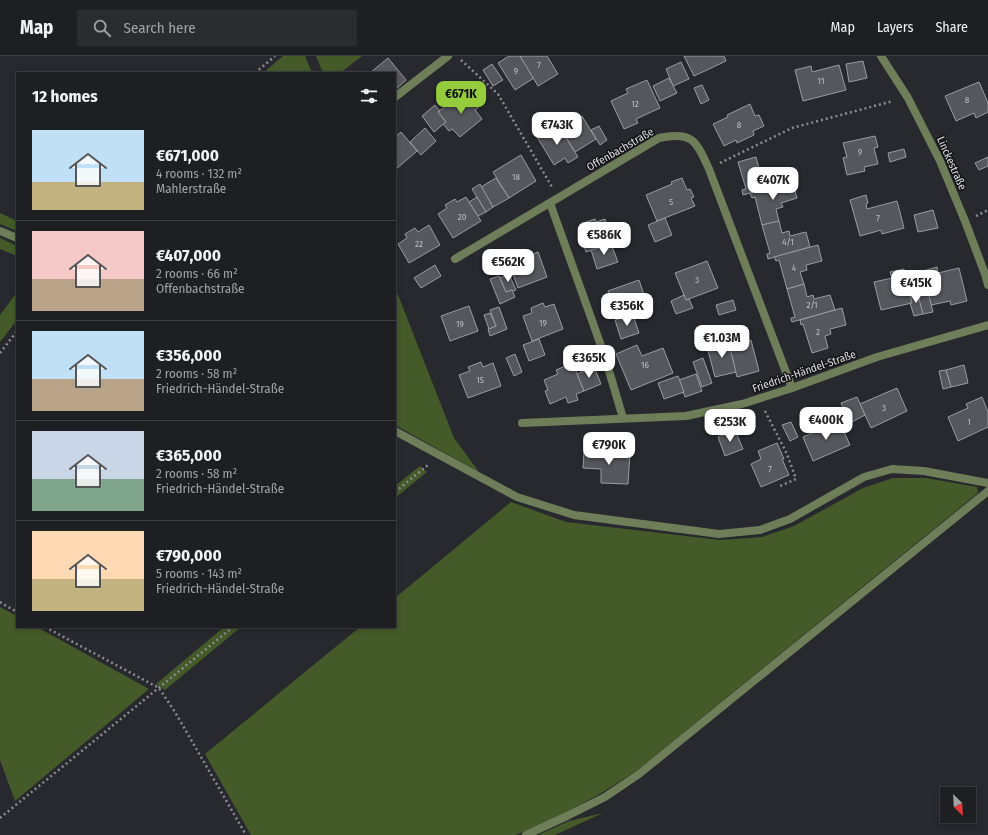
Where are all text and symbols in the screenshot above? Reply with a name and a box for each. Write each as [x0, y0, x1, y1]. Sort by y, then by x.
search box [77, 10, 357, 46]
text: Map [20, 16, 53, 39]
icon: search [91, 17, 113, 39]
text: Search here [123, 19, 196, 37]
text: Map [831, 19, 855, 36]
text: Layers [877, 19, 913, 36]
text: Share [935, 19, 968, 36]
house number: 7 [537, 60, 541, 70]
house number: 9 [514, 66, 518, 76]
house number: 11 [818, 76, 824, 86]
pin: €671K [433, 81, 489, 115]
icon: filters [358, 85, 380, 107]
text: 12 homes [32, 86, 98, 107]
text: €671K [445, 86, 477, 101]
house number: 8 [965, 95, 970, 105]
house number: 12 [631, 99, 639, 109]
pin: €743K [529, 112, 585, 146]
text: €743K [541, 117, 573, 132]
house number: 8 [737, 120, 742, 130]
street label: Offenbachstraße [585, 125, 656, 174]
street label: Linckestraße [934, 134, 969, 192]
text: €671,000 [156, 145, 219, 166]
icon: home [64, 146, 112, 194]
house number: 9 [858, 147, 862, 157]
text: 4 rooms · 132 m² [156, 166, 242, 181]
pin: €407K [745, 167, 801, 201]
house number: 18 [512, 172, 521, 182]
text: €407K [756, 172, 790, 187]
text: Mahlerstraße [156, 181, 226, 196]
house number: 5 [669, 197, 673, 207]
house number: 20 [458, 212, 467, 222]
house number: 7 [876, 213, 880, 223]
pin: €586K [576, 222, 632, 256]
text: €586K [587, 227, 621, 242]
house number: 4/1 [782, 237, 794, 247]
house number: 22 [415, 239, 423, 249]
text: €407,000 [156, 245, 221, 266]
icon: home [64, 247, 112, 295]
pin: €562K [480, 249, 536, 283]
text: €562K [491, 254, 525, 269]
house number: 4 [792, 263, 797, 273]
text: 2 rooms · 66 m² [156, 266, 238, 281]
pin: €415K [888, 270, 944, 304]
house number: 3 [695, 275, 699, 285]
text: €415K [900, 275, 932, 290]
text: Offenbachstraße [156, 281, 245, 296]
pin: €356K [599, 293, 655, 327]
text: €356K [610, 298, 644, 313]
house number: 2/1 [806, 300, 818, 310]
house number: 19 [539, 318, 547, 328]
house number: 19 [456, 319, 464, 329]
pin: €1.03M [689, 325, 755, 359]
house number: 2 [816, 327, 820, 337]
text: €1.03M [703, 330, 741, 345]
text: €356,000 [156, 345, 222, 366]
pin: €365K [561, 345, 617, 379]
icon: home [64, 347, 112, 395]
street label: Friedrich-Händel-Straße [751, 348, 858, 395]
text: €365K [572, 350, 606, 365]
house number: 16 [641, 360, 650, 370]
text: 2 rooms · 58 m² [156, 366, 237, 381]
house number: 15 [476, 375, 484, 385]
text: Friedrich-Händel-Straße [156, 381, 284, 396]
house number: 3 [882, 403, 886, 413]
pin: €400K [798, 407, 854, 441]
pin: €253K [702, 409, 758, 443]
text: €400K [809, 412, 843, 427]
text: €253K [714, 414, 746, 429]
house number: 1 [967, 417, 971, 427]
pin: €790K [581, 432, 637, 466]
text: €790K [592, 437, 626, 452]
text: €365,000 [156, 445, 222, 466]
icon: home [64, 447, 112, 495]
house number: 7 [768, 464, 772, 474]
text: 2 rooms · 58 m² [156, 466, 237, 481]
text: Friedrich-Händel-Straße [156, 481, 284, 496]
text: €790,000 [156, 545, 222, 566]
icon: home [64, 547, 112, 595]
text: 5 rooms · 143 m² [156, 566, 242, 581]
text: Friedrich-Händel-Straße [156, 581, 284, 596]
north arrow [940, 787, 976, 823]
map controls [940, 787, 976, 823]

